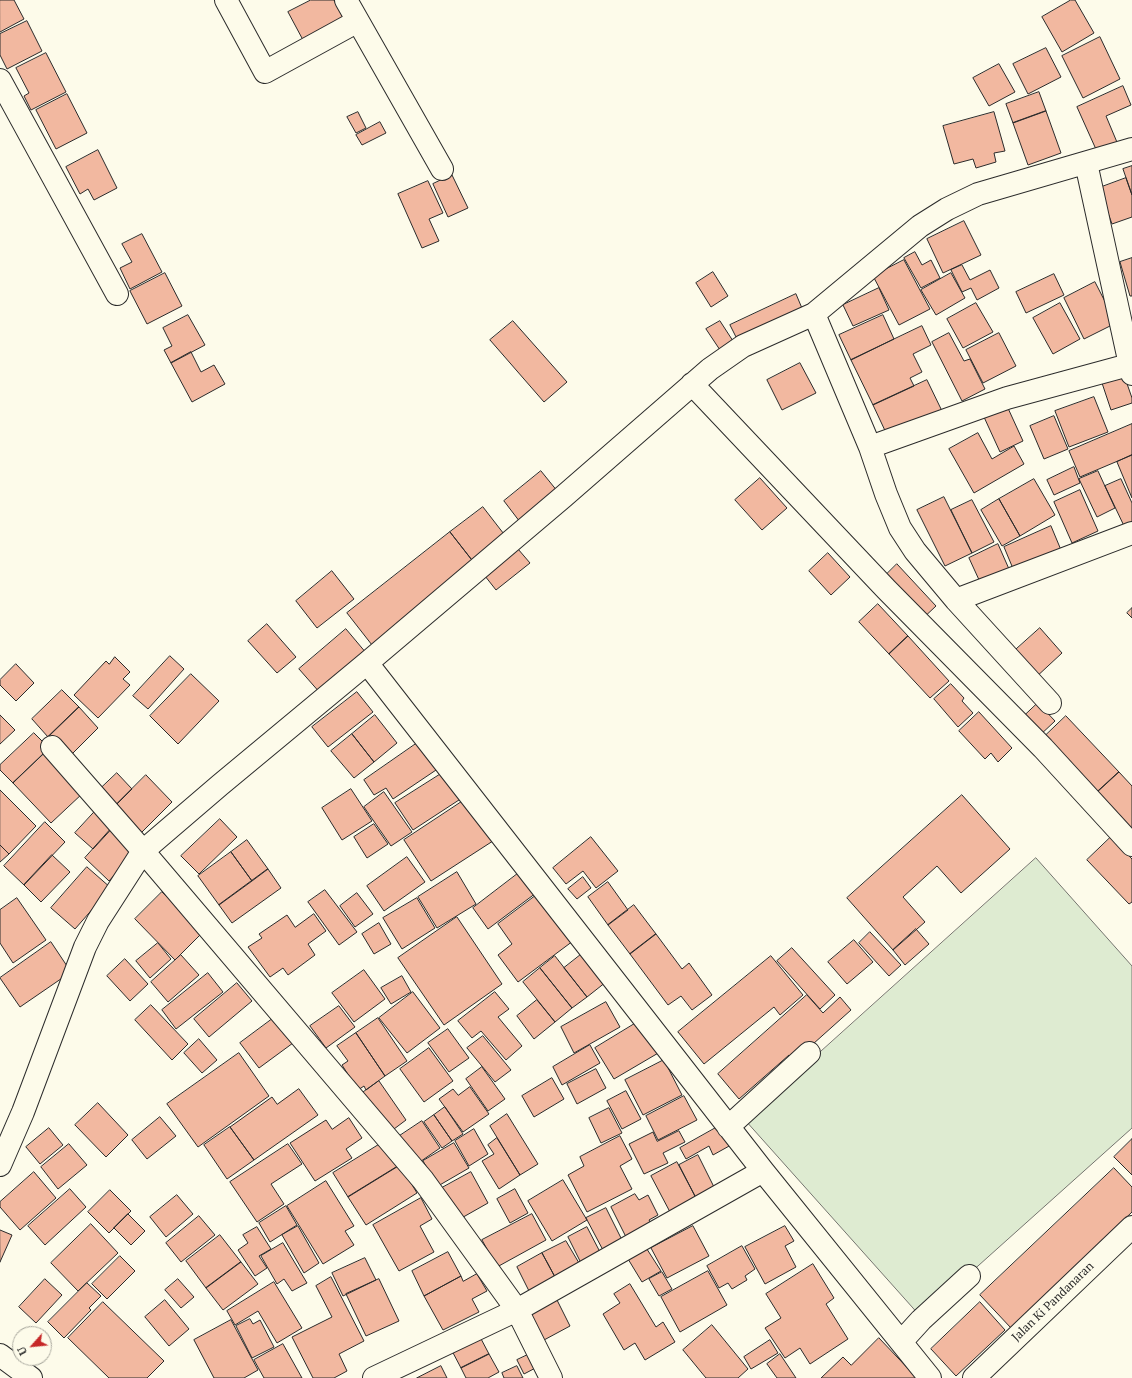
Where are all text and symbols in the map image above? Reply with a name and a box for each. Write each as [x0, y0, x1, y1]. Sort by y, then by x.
street label: Jalan Ki Pandanaran [1009, 1259, 1097, 1345]
north arrow [12, 1326, 52, 1366]
text: U [14, 1344, 30, 1358]

